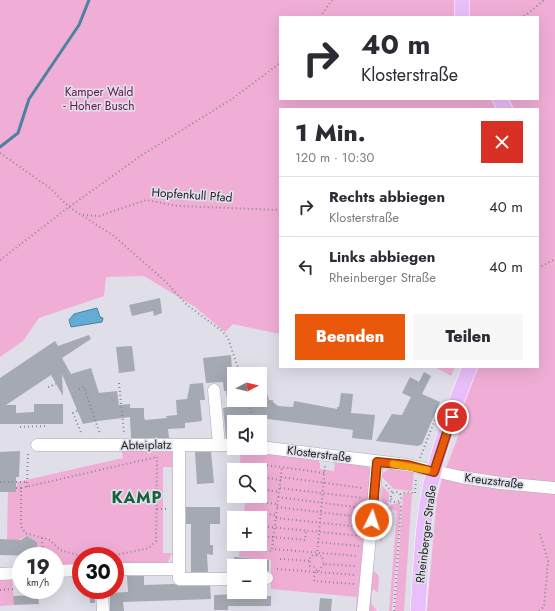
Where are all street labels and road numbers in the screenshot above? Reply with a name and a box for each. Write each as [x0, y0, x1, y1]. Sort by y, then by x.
street label: Hopfenkull Pfad [151, 183, 233, 207]
street label: Abteiplatz [120, 436, 172, 454]
street label: Klosterstraße [286, 441, 352, 467]
street label: Kreuzstraße [463, 468, 525, 494]
street label: Rheinberger Straße [411, 484, 441, 584]

